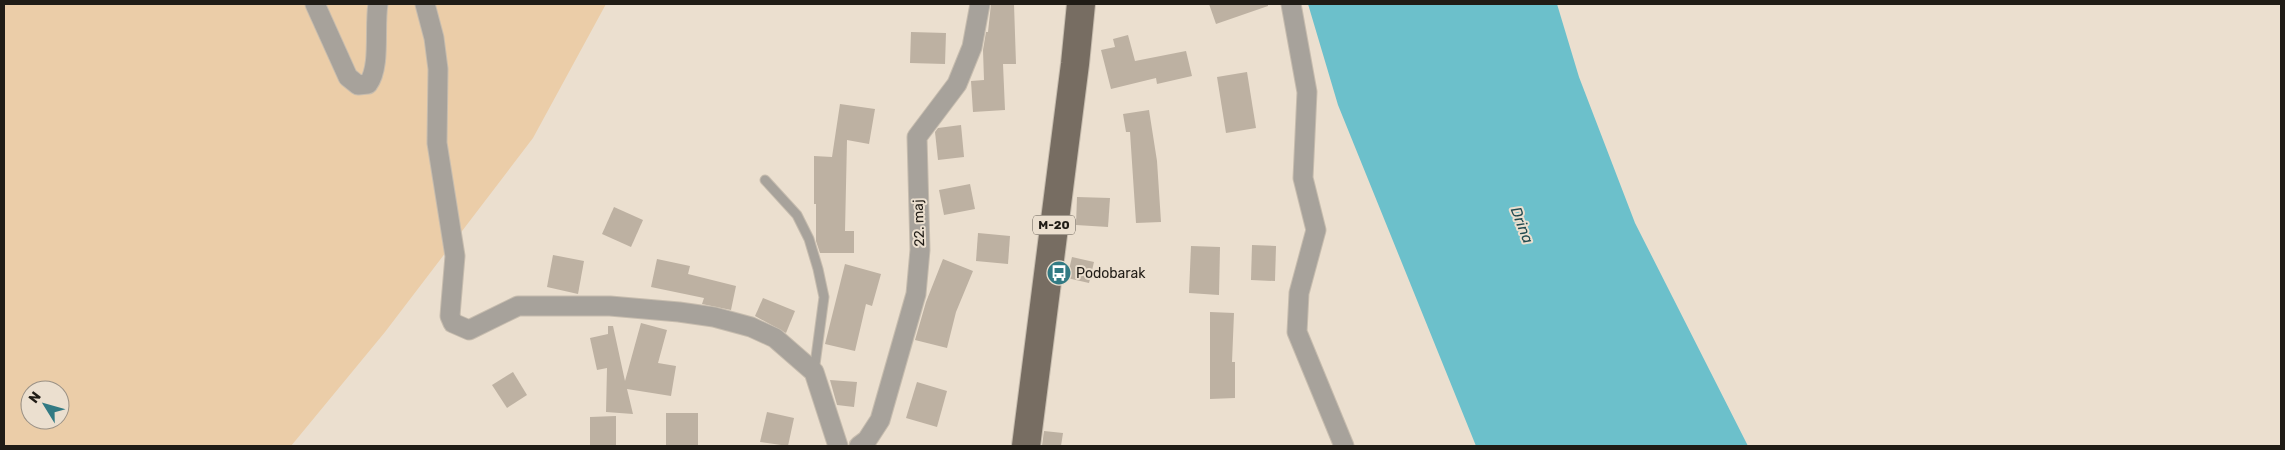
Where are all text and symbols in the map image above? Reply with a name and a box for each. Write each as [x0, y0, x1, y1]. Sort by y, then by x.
street label: 22. maj [910, 199, 928, 247]
water label: Drina [1507, 204, 1537, 246]
road number: M-20 [1033, 216, 1075, 234]
bus stop icon: Podobarak [1046, 260, 1072, 286]
place label: Podobarak [1076, 265, 1146, 282]
north arrow [20, 380, 70, 430]
text: N [25, 388, 45, 407]

